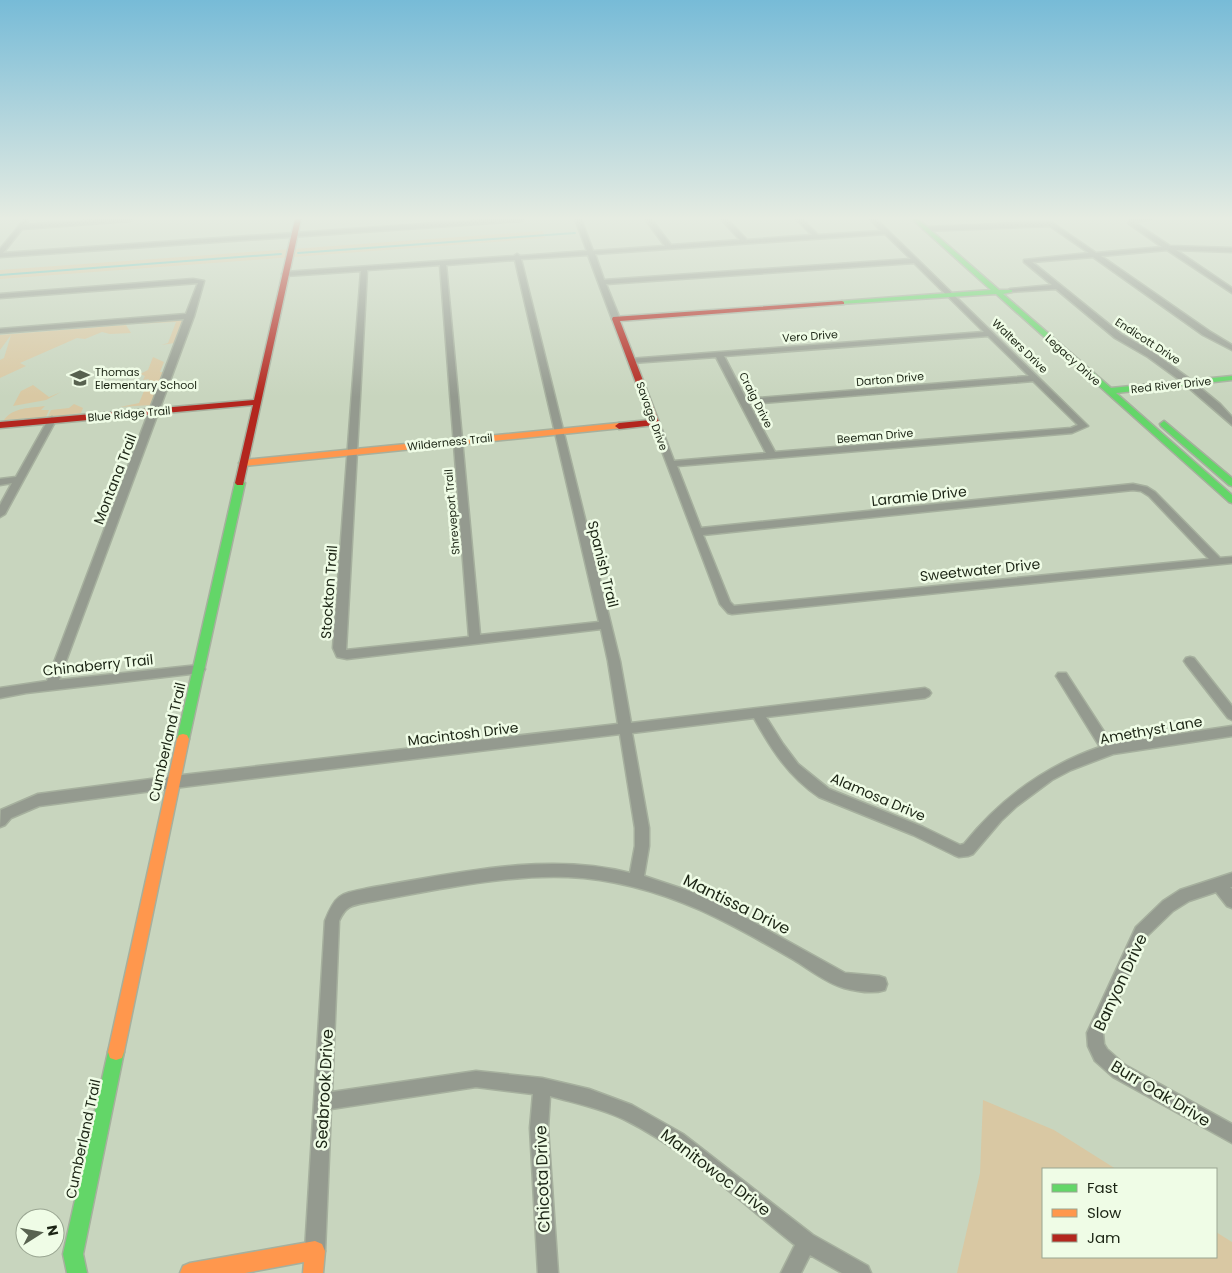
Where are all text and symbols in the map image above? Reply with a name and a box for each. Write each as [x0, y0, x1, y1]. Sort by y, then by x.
street label: Endicott Drive [1112, 314, 1184, 368]
street label: Walters Drive [989, 315, 1052, 377]
street label: Vero Drive [782, 326, 839, 346]
street label: Legacy Drive [1042, 331, 1104, 389]
place label: Thomas Elementary School [95, 364, 197, 393]
school or university icon: Thomas Elementary School [69, 367, 91, 389]
street label: Darton Drive [855, 368, 925, 390]
street label: Craig Drive [735, 369, 777, 431]
street label: Red River Drive [1130, 373, 1212, 397]
street label: Savage Drive [632, 379, 672, 453]
street label: Blue Ridge Trail [87, 402, 171, 426]
street label: Beeman Drive [836, 425, 914, 447]
street label: Wilderness Trail [407, 430, 493, 454]
street label: Montana Trail [88, 431, 142, 527]
street label: Shreveport Trail [440, 469, 464, 555]
street label: Laramie Drive [870, 481, 968, 511]
street label: Spanish Trail [583, 519, 623, 609]
street label: Stockton Trail [316, 544, 342, 640]
street label: Sweetwater Drive [919, 554, 1041, 586]
street label: Chinaberry Trail [42, 649, 154, 681]
street label: Cumberland Trail [144, 680, 190, 804]
street label: Amethyst Lane [1098, 711, 1204, 749]
street label: Macintosh Drive [406, 717, 520, 751]
street label: Alamosa Drive [827, 768, 929, 826]
street label: Mantissa Drive [679, 869, 794, 940]
street label: Banyon Drive [1088, 930, 1153, 1035]
street label: Seabrook Drive [310, 1028, 339, 1150]
street label: Burr Oak Drive [1107, 1055, 1215, 1132]
street label: Cumberland Trail [61, 1077, 105, 1201]
street label: Manitowoc Drive [656, 1123, 776, 1221]
street label: Chicota Drive [529, 1125, 556, 1233]
legend [1042, 1168, 1217, 1258]
text: Fast [1087, 1177, 1118, 1198]
text: Slow [1087, 1202, 1122, 1223]
north arrow [15, 1208, 65, 1258]
text: N [42, 1223, 64, 1238]
text: Jam [1087, 1227, 1121, 1248]

